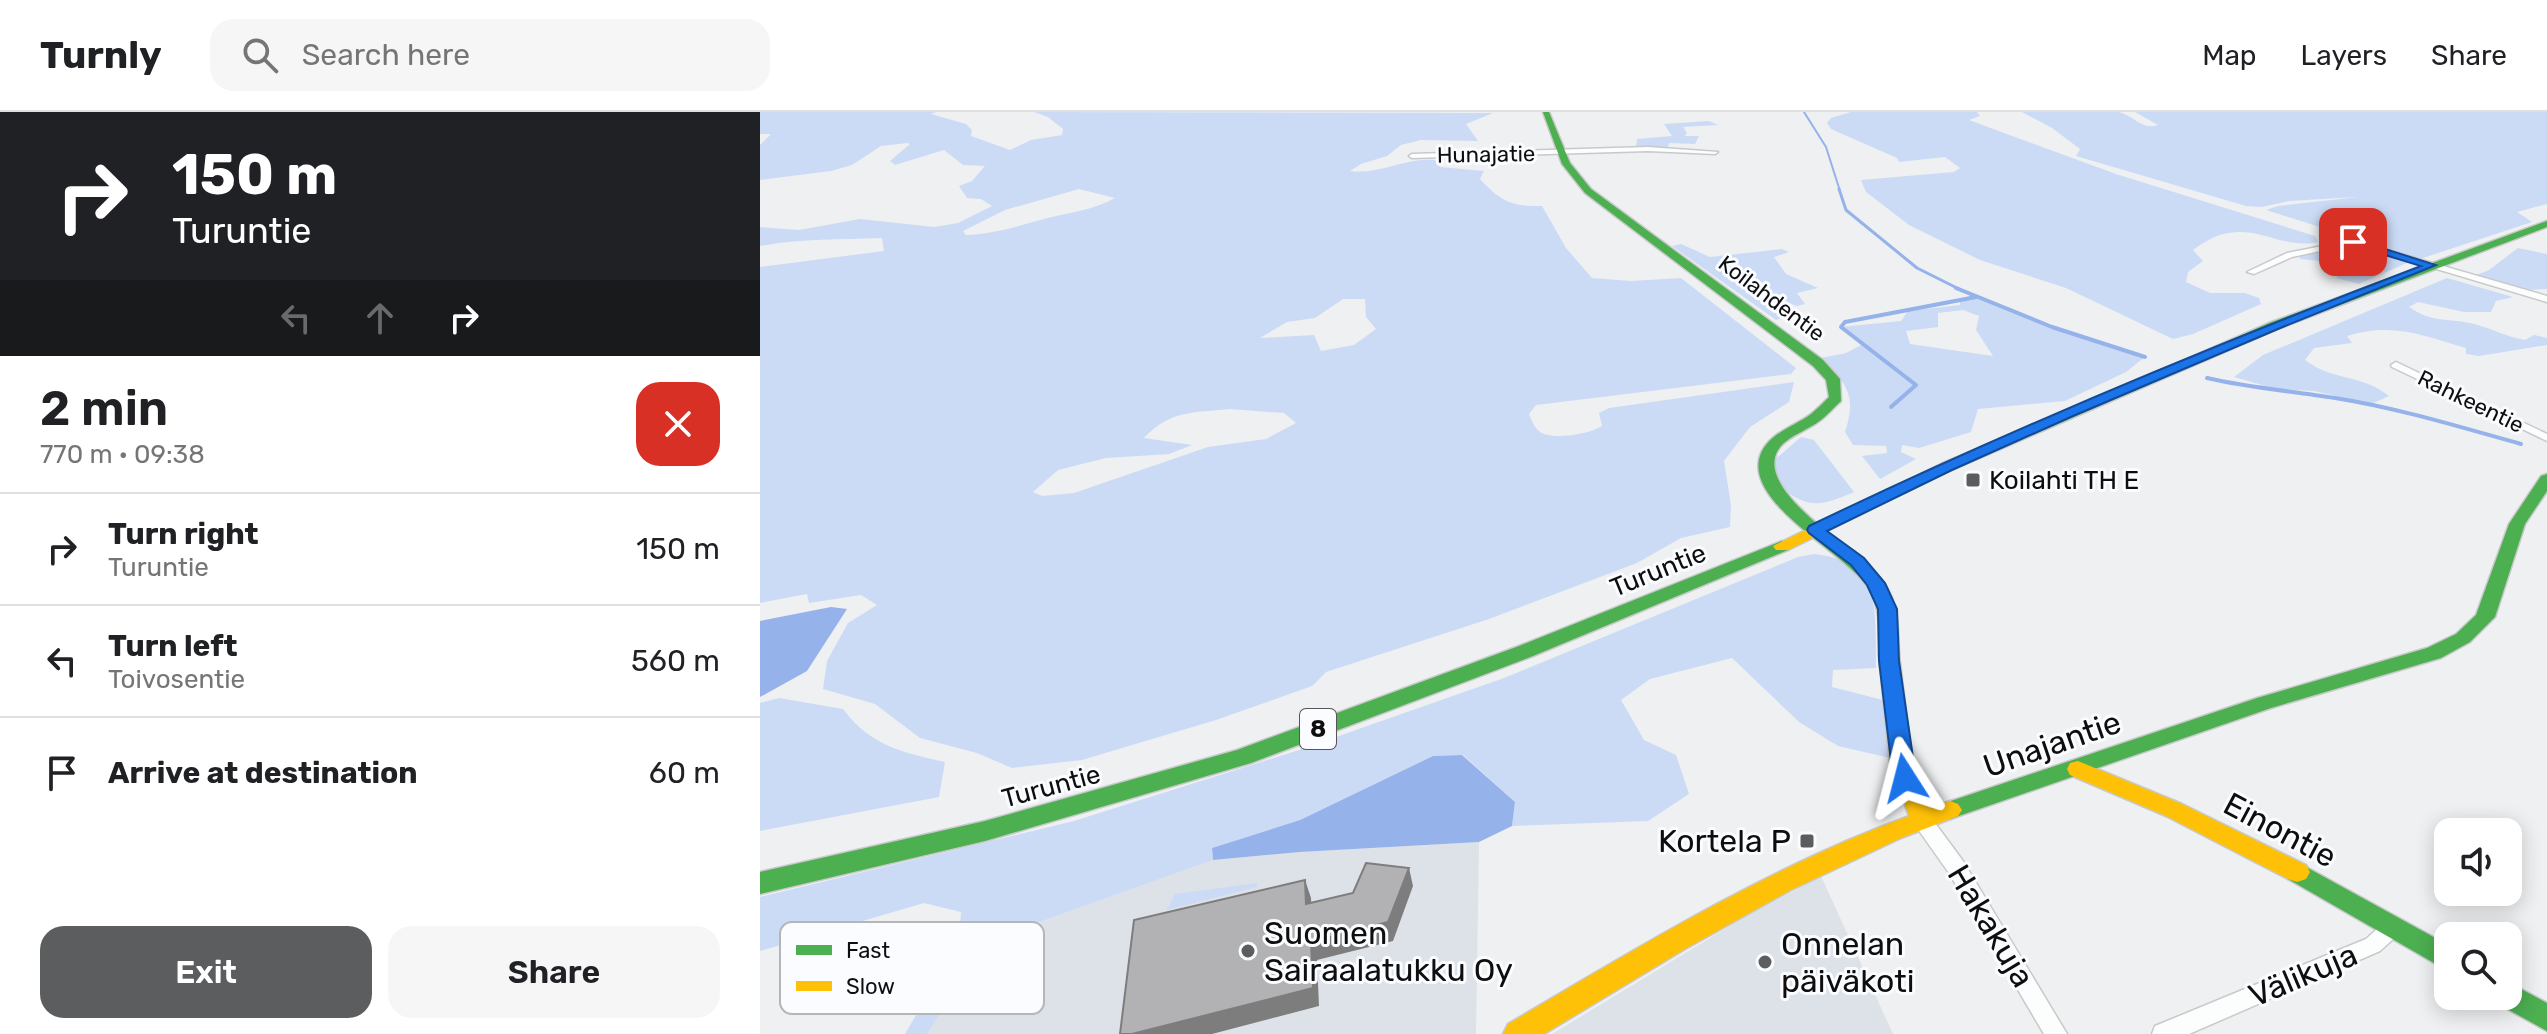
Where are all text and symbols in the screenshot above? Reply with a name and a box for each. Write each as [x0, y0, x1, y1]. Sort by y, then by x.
search box [210, 19, 770, 91]
text: Turnly [40, 32, 162, 78]
icon: search [238, 33, 282, 77]
text: Search here [302, 37, 470, 73]
text: Map [2202, 39, 2257, 72]
text: Layers [2301, 39, 2387, 72]
text: Share [2431, 39, 2507, 72]
street label: Hunajatie [1437, 140, 1536, 169]
text: 150 m [172, 142, 337, 208]
icon: right [40, 144, 144, 248]
pin [2319, 208, 2387, 276]
text: Turuntie [172, 209, 312, 252]
icon: arrive [2331, 220, 2375, 264]
street label: Koilahdentie [1713, 250, 1830, 347]
icon: left [274, 296, 318, 340]
icon: ahead [358, 296, 402, 340]
icon: right [442, 296, 486, 340]
street label: Rahkeentie [2413, 364, 2528, 439]
text: 2 min [40, 380, 168, 437]
button: close [636, 382, 720, 466]
text: 770 m · 09:38 [40, 439, 205, 470]
place label: Koilahti TH E [1989, 465, 2139, 496]
marker: Koilahti TH E [1964, 471, 1982, 489]
text: Turn right [108, 516, 259, 552]
icon: right [40, 527, 84, 571]
text: 150 m [636, 531, 720, 567]
street label: Turuntie [1606, 537, 1711, 604]
text: Turuntie [108, 552, 209, 583]
text: Turn left [108, 628, 238, 664]
icon: left [40, 639, 84, 683]
text: 560 m [631, 643, 720, 679]
text: Toivosentie [108, 664, 245, 695]
street label: Unajantie [1978, 703, 2126, 785]
road number: 8 [1300, 709, 1336, 749]
position arrow [1863, 736, 1947, 820]
icon: arrive [40, 751, 84, 795]
text: Arrive at destination [108, 755, 418, 791]
text: 60 m [649, 755, 720, 791]
street label: Turuntie [998, 758, 1104, 814]
street label: Einontie [2217, 785, 2343, 875]
map controls [2434, 818, 2522, 1010]
button: sound [2434, 818, 2522, 906]
place label: Kortela P [1658, 822, 1791, 860]
marker: Kortela P [1798, 832, 1816, 850]
street label: Hakakuja [1940, 858, 2042, 994]
place label: Suomen Sairaalatukku Oy [1264, 914, 1513, 989]
legend [780, 922, 1044, 1014]
button: search [2434, 922, 2522, 1010]
place label: Onnelan päiväkoti [1781, 925, 1914, 1000]
button: Exit [40, 926, 372, 1018]
button: Share [388, 926, 720, 1018]
street label: Välikuja [2243, 935, 2363, 1015]
text: Fast [846, 937, 891, 964]
marker: Suomen Sairaalatukku Oy [1239, 942, 1257, 960]
marker: Onnelan päiväkoti [1756, 953, 1774, 971]
text: Slow [846, 973, 895, 1000]

